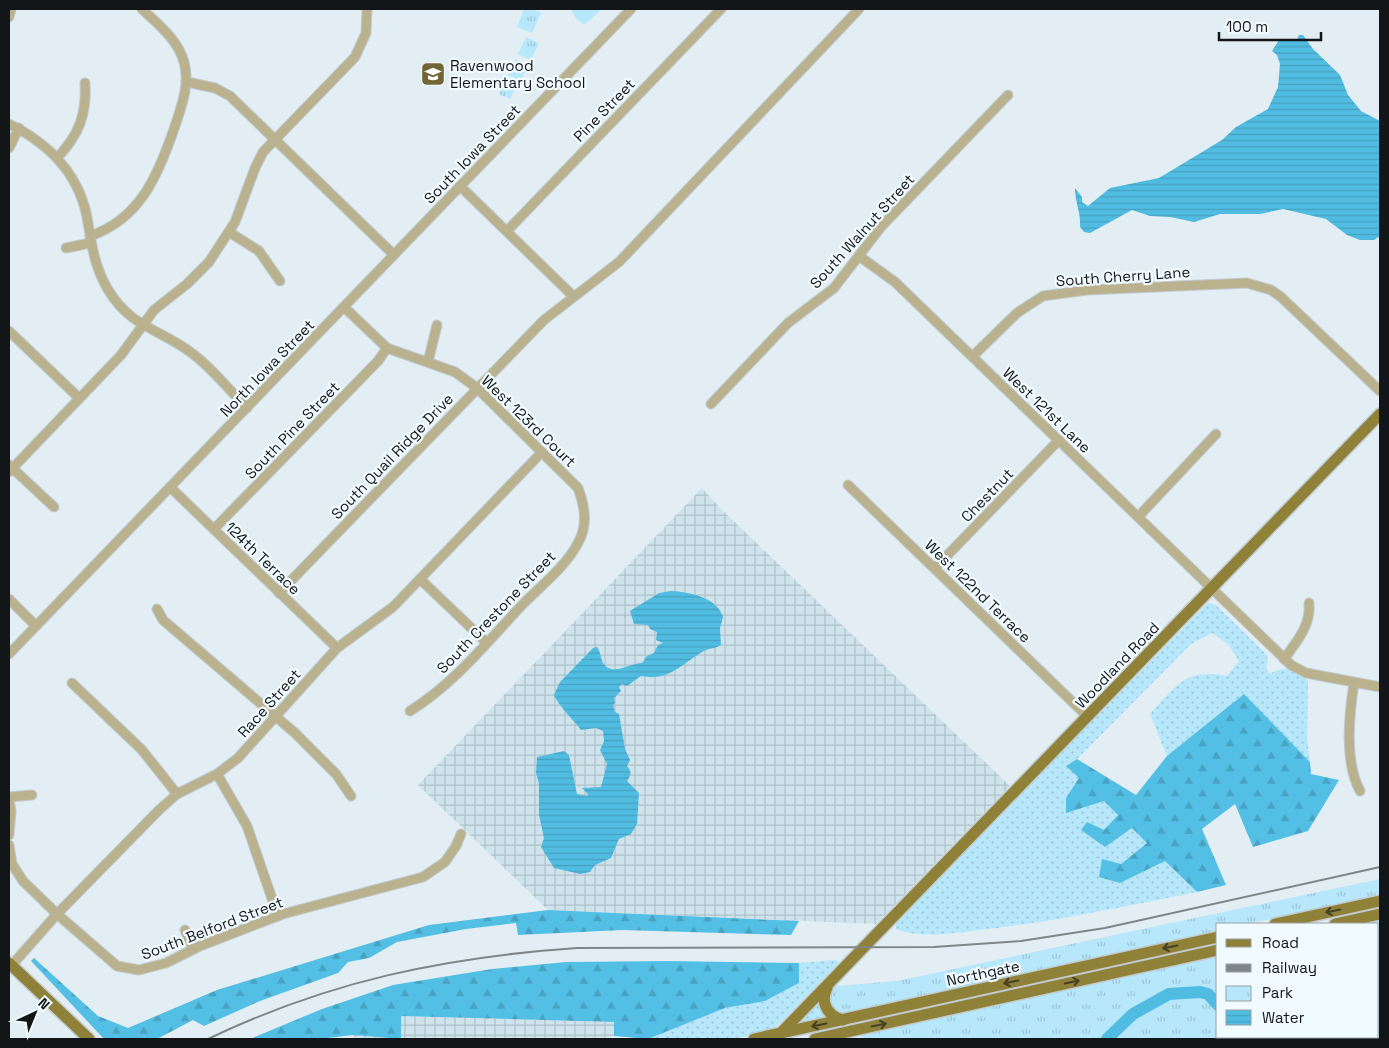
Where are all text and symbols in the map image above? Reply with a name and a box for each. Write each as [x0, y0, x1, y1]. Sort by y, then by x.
scale bar [1219, 10, 1322, 42]
text: 100 m [1226, 17, 1268, 36]
place label: Ravenwood Elementary School [450, 56, 586, 92]
school or university icon: Ravenwood Elementary School [420, 61, 446, 87]
street label: Pine Street [569, 74, 639, 146]
street label: South Iowa Street [420, 100, 524, 208]
street label: South Walnut Street [806, 170, 919, 292]
street label: South Cherry Lane [1055, 262, 1191, 290]
street label: North Iowa Street [216, 315, 318, 421]
street label: West 121st Lane [999, 363, 1095, 457]
street label: West 123rd Court [478, 371, 580, 471]
street label: South Pine Street [241, 377, 343, 483]
street label: South Quail Ridge Drive [327, 389, 457, 523]
street label: Chestnut [957, 464, 1017, 526]
street label: 124th Terrace [221, 517, 305, 599]
street label: West 122nd Terrace [921, 535, 1035, 647]
street label: South Crestone Street [433, 547, 559, 677]
street label: Woodland Road [1071, 618, 1163, 712]
street label: Race Street [233, 665, 305, 741]
street label: South Belford Street [138, 892, 286, 964]
one-way arrow [1325, 907, 1341, 917]
legend [1216, 923, 1379, 1038]
text: Road [1262, 933, 1299, 952]
one-way arrow [1163, 943, 1179, 952]
street label: Northgate [945, 956, 1021, 990]
text: Railway [1262, 958, 1317, 977]
one-way arrow [1064, 977, 1080, 986]
one-way arrow [1004, 978, 1020, 988]
text: Park [1262, 983, 1293, 1002]
north arrow [10, 988, 60, 1038]
text: N [34, 994, 54, 1013]
text: Water [1262, 1008, 1305, 1027]
one-way arrow [871, 1020, 887, 1029]
one-way arrow [811, 1021, 827, 1030]

